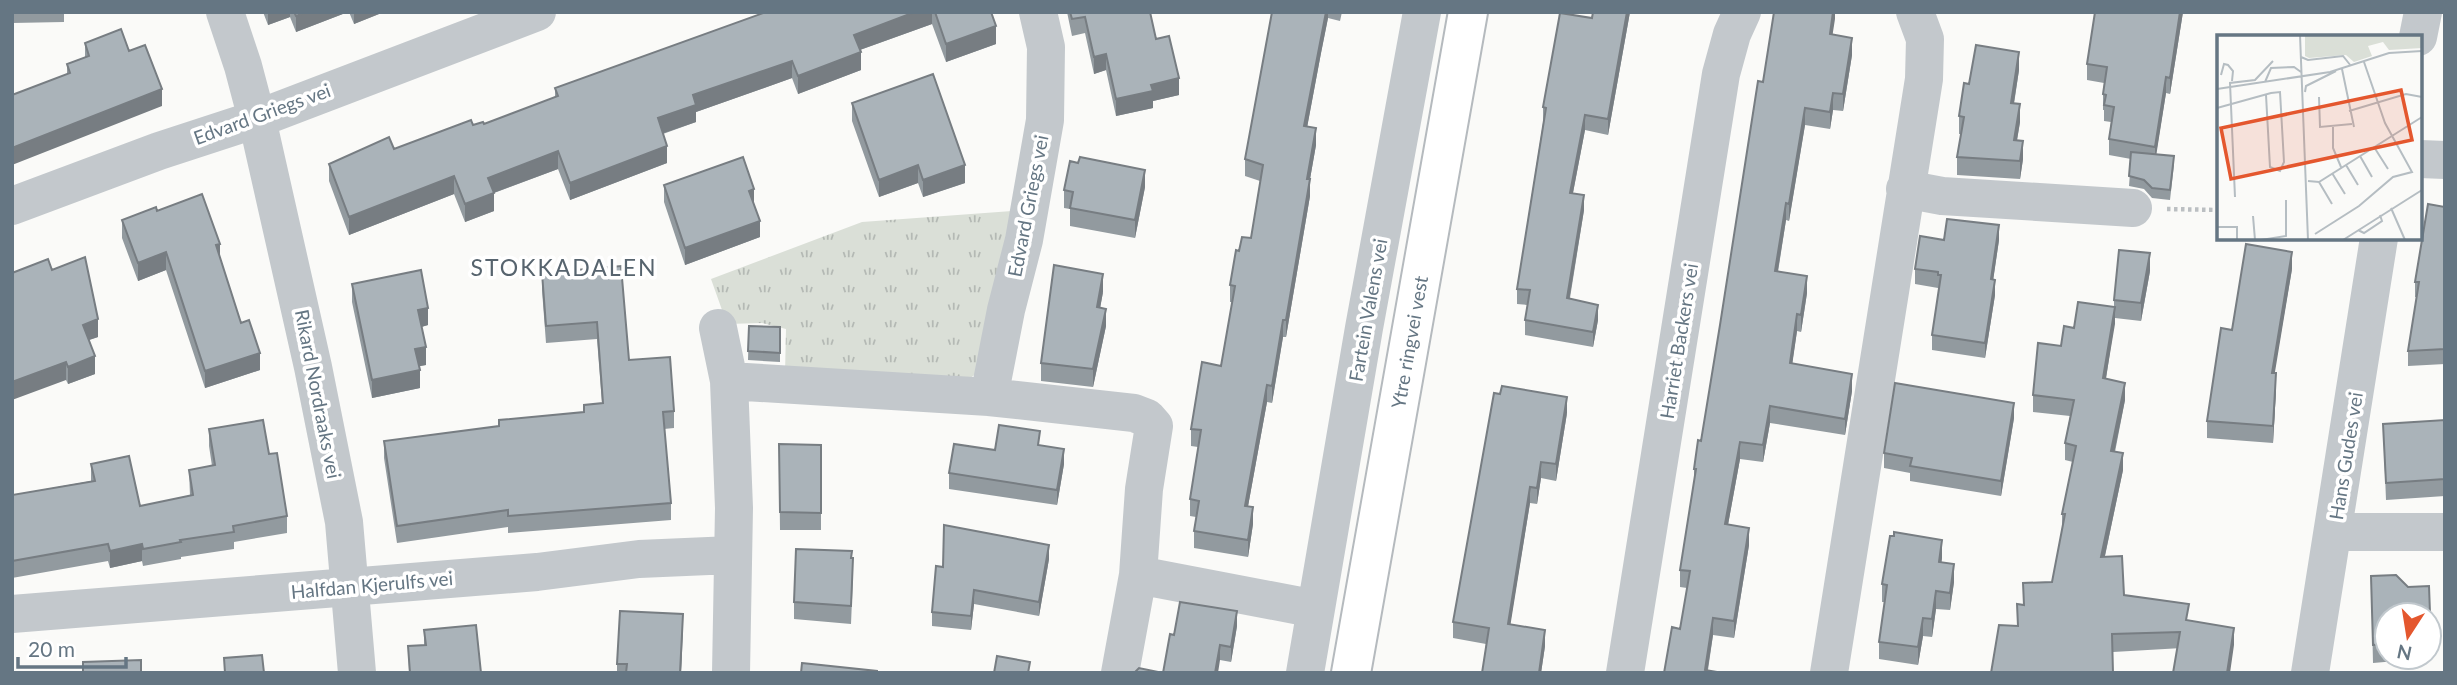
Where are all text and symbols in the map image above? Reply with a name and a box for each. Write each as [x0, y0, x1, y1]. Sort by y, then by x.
inset map [2217, 35, 2422, 240]
street label: Edvard Griegs vei [190, 78, 334, 149]
street label: Edvard Griegs vei [1002, 133, 1053, 279]
street label: Fartein Valens vei [1344, 237, 1391, 383]
district label: STOKKADALEN [470, 253, 658, 281]
street label: Harriet Backers vei [1655, 262, 1702, 420]
street label: Ytre ringvei vest [1386, 274, 1432, 410]
street label: Rikard Nordraaks vei [291, 307, 346, 480]
street label: Hans Gudes vei [2324, 390, 2367, 521]
street label: Halfdan Kjerulfs vei [290, 566, 454, 603]
north arrow [2373, 601, 2443, 671]
scale bar [18, 626, 126, 670]
text: 20 m [28, 636, 75, 661]
text: N [2395, 640, 2414, 666]

